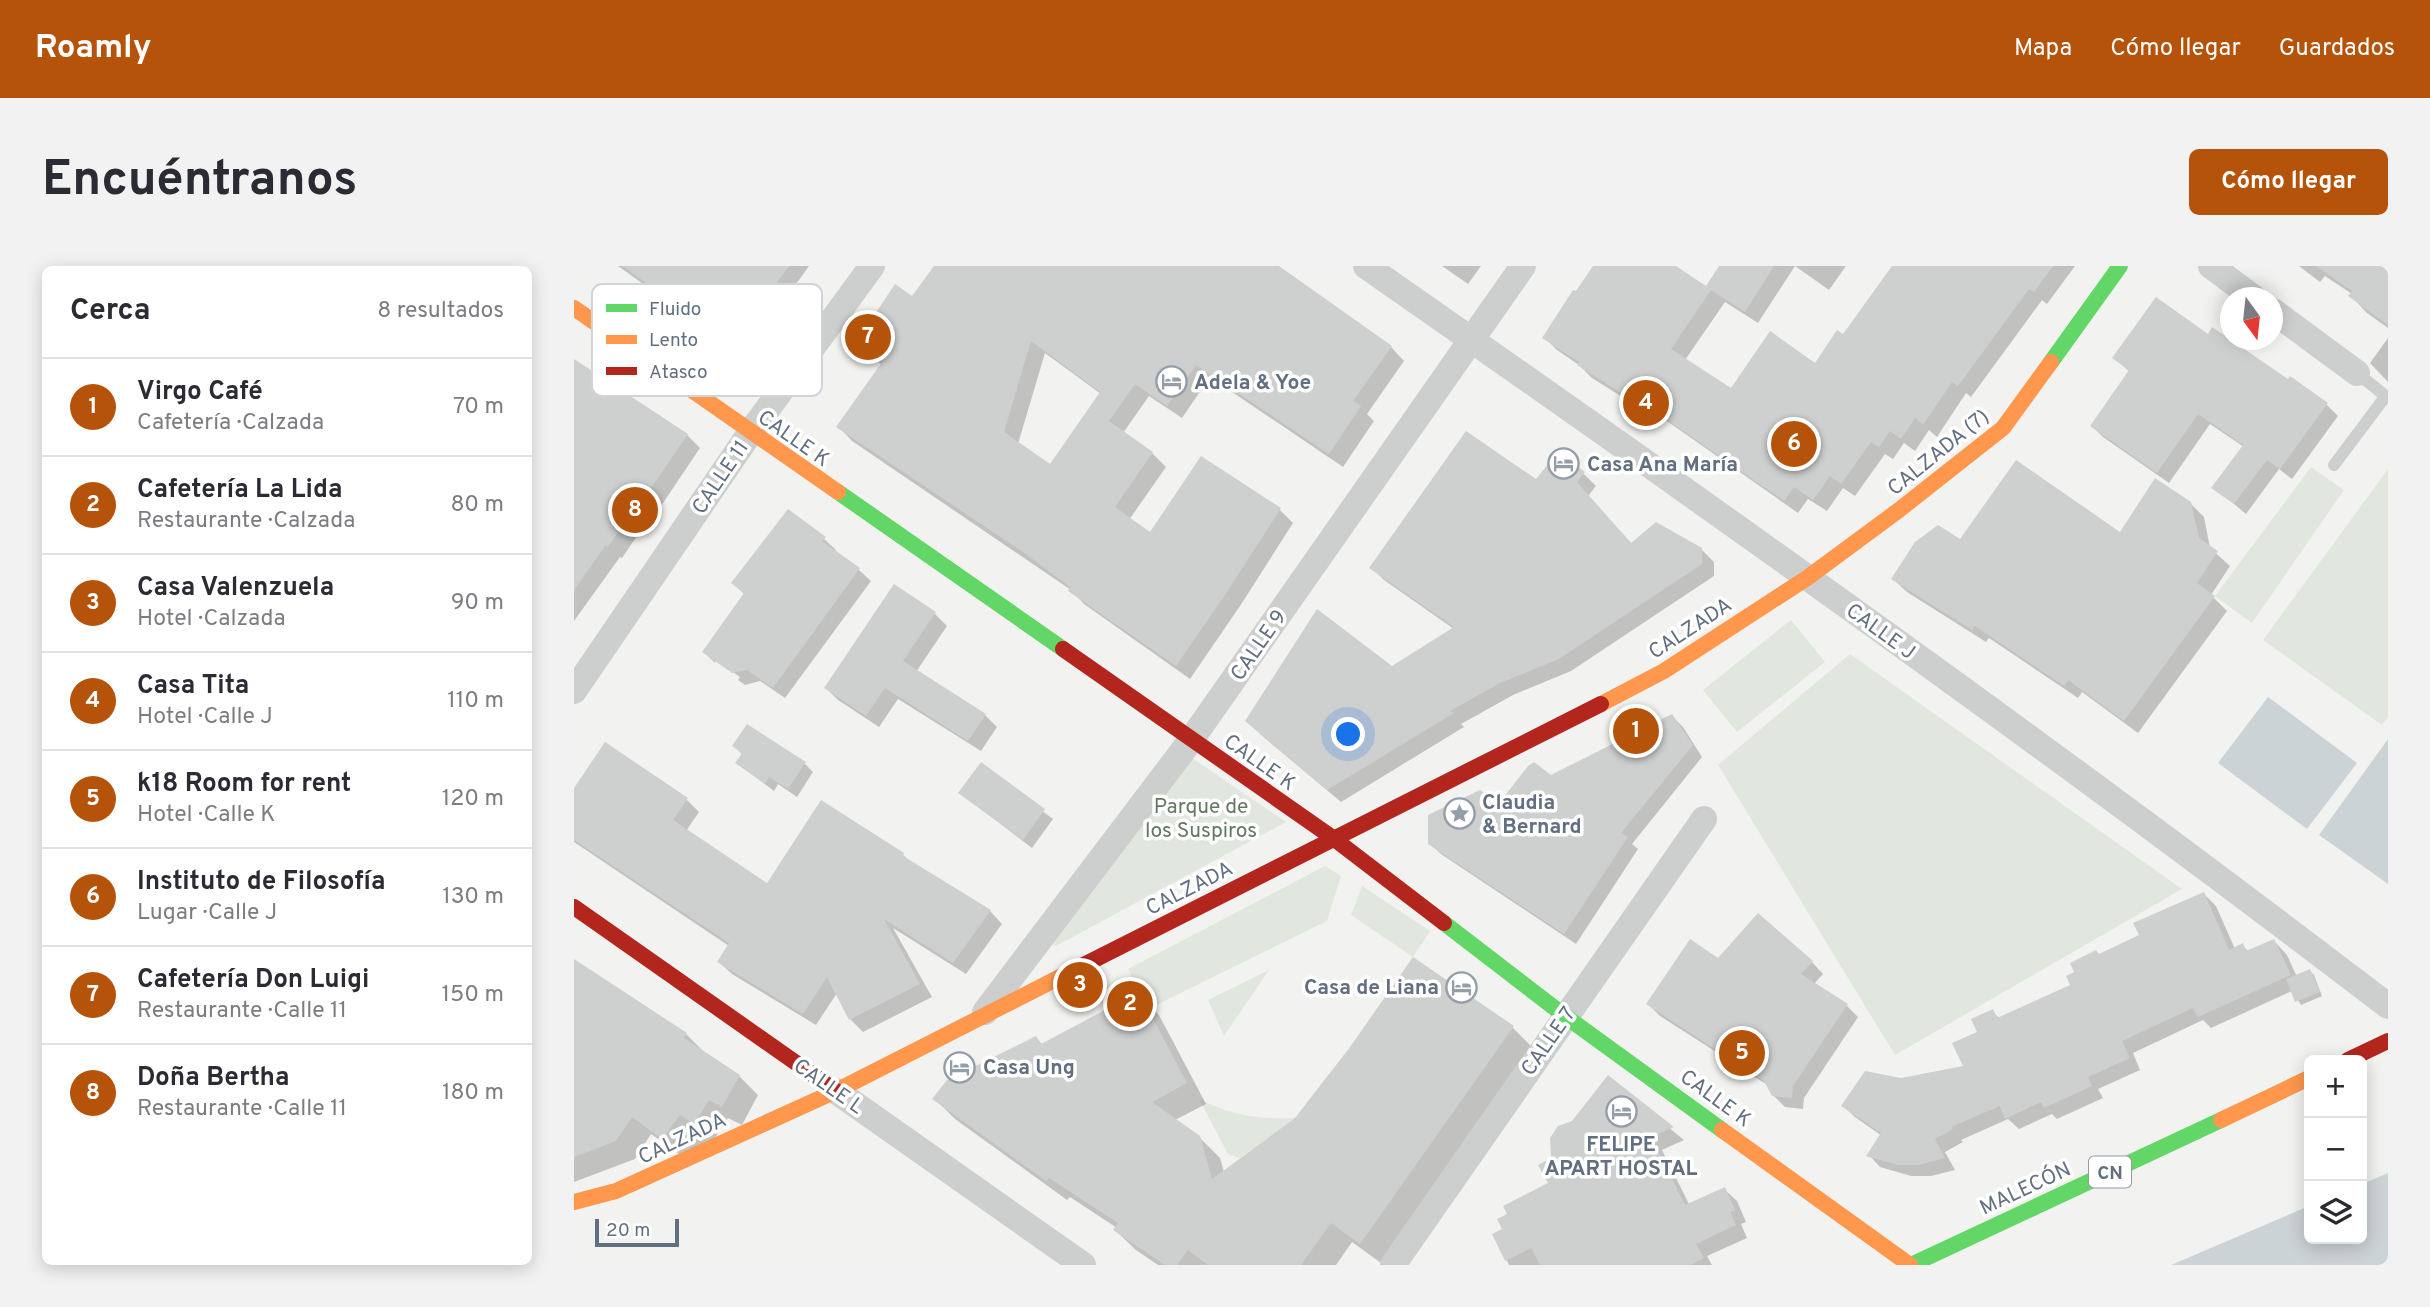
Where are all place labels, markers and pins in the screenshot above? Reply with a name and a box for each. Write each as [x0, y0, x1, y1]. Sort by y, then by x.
pin: 7 [845, 311, 891, 363]
hotel icon: Adela & Yoe [1154, 365, 1188, 399]
place label: Adela & Yoe [1194, 370, 1311, 397]
pin: 4 [1623, 377, 1669, 429]
pin: 6 [1771, 418, 1817, 470]
hotel icon: Casa Ana María [1547, 447, 1581, 481]
place label: Casa Ana María [1587, 452, 1738, 479]
pin: 8 [612, 484, 658, 536]
pin: 1 [1613, 705, 1659, 757]
place label: Claudia & Bernard [1482, 790, 1582, 841]
place icon: Claudia & Bernard [1442, 797, 1476, 831]
pin: 3 [1057, 959, 1103, 1011]
hotel icon: Casa de Liana [1445, 970, 1479, 1004]
place label: Casa de Liana [1304, 975, 1439, 1002]
pin: 2 [1107, 978, 1153, 1030]
pin: 5 [1719, 1027, 1765, 1079]
hotel icon: Casa Ung [943, 1050, 977, 1084]
place label: Casa Ung [983, 1055, 1075, 1082]
hotel icon: FELIPE APART HOSTAL [1604, 1095, 1638, 1129]
place label: FELIPE APART HOSTAL [1544, 1132, 1698, 1183]

